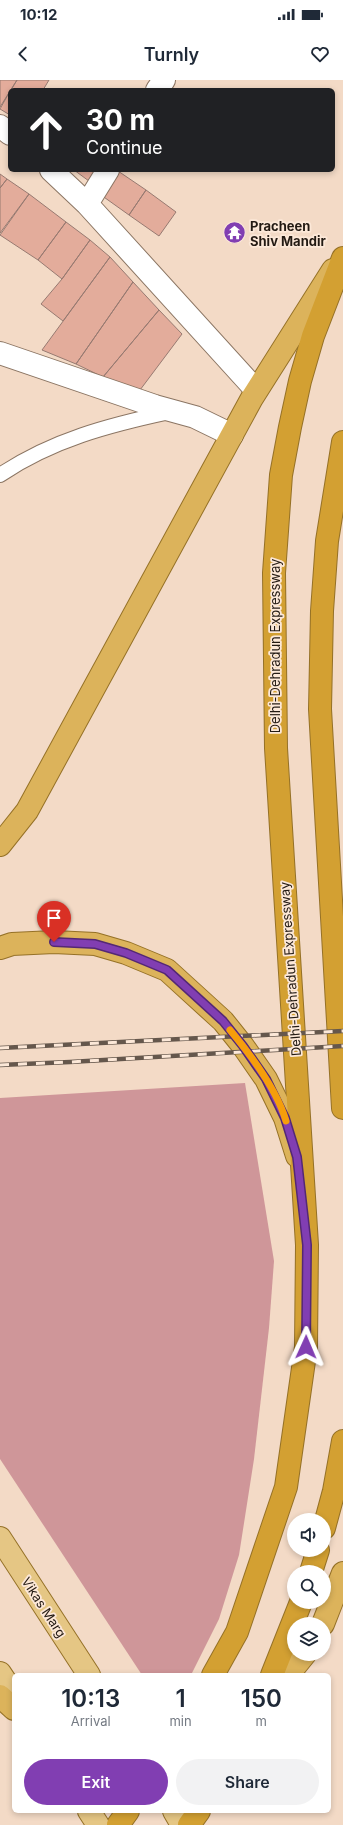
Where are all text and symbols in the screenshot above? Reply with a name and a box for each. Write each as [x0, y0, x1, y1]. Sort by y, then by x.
text: 10:12 [20, 5, 58, 24]
icon: back [12, 43, 34, 65]
icon: heart [309, 43, 331, 65]
text: Turnly [144, 44, 199, 65]
text: 30 m [86, 103, 155, 137]
icon: ahead [20, 104, 72, 156]
text: Continue [86, 137, 163, 158]
place label: Pracheen Shiv Mandir [250, 218, 326, 249]
temple icon: Pracheen Shiv Mandir [221, 220, 247, 246]
street label: Delhi-Dehradun Expressway [267, 559, 283, 733]
street label: Delhi-Dehradun Expressway [276, 881, 304, 1057]
pin [37, 901, 71, 942]
icon: arrive [43, 907, 65, 929]
position arrow [285, 1326, 327, 1368]
map controls [287, 1513, 331, 1661]
button: sound [287, 1513, 331, 1557]
button: search [287, 1565, 331, 1609]
street label: Vikas Marg [19, 1574, 69, 1640]
button: layers [287, 1617, 331, 1661]
text: 10:13 [61, 1684, 120, 1713]
text: 1 [175, 1684, 186, 1713]
text: 150 [241, 1684, 282, 1713]
text: Arrival [71, 1713, 111, 1729]
text: min [169, 1713, 192, 1729]
text: m [256, 1713, 267, 1729]
button: Exit [24, 1759, 168, 1805]
button: Share [176, 1759, 319, 1805]

